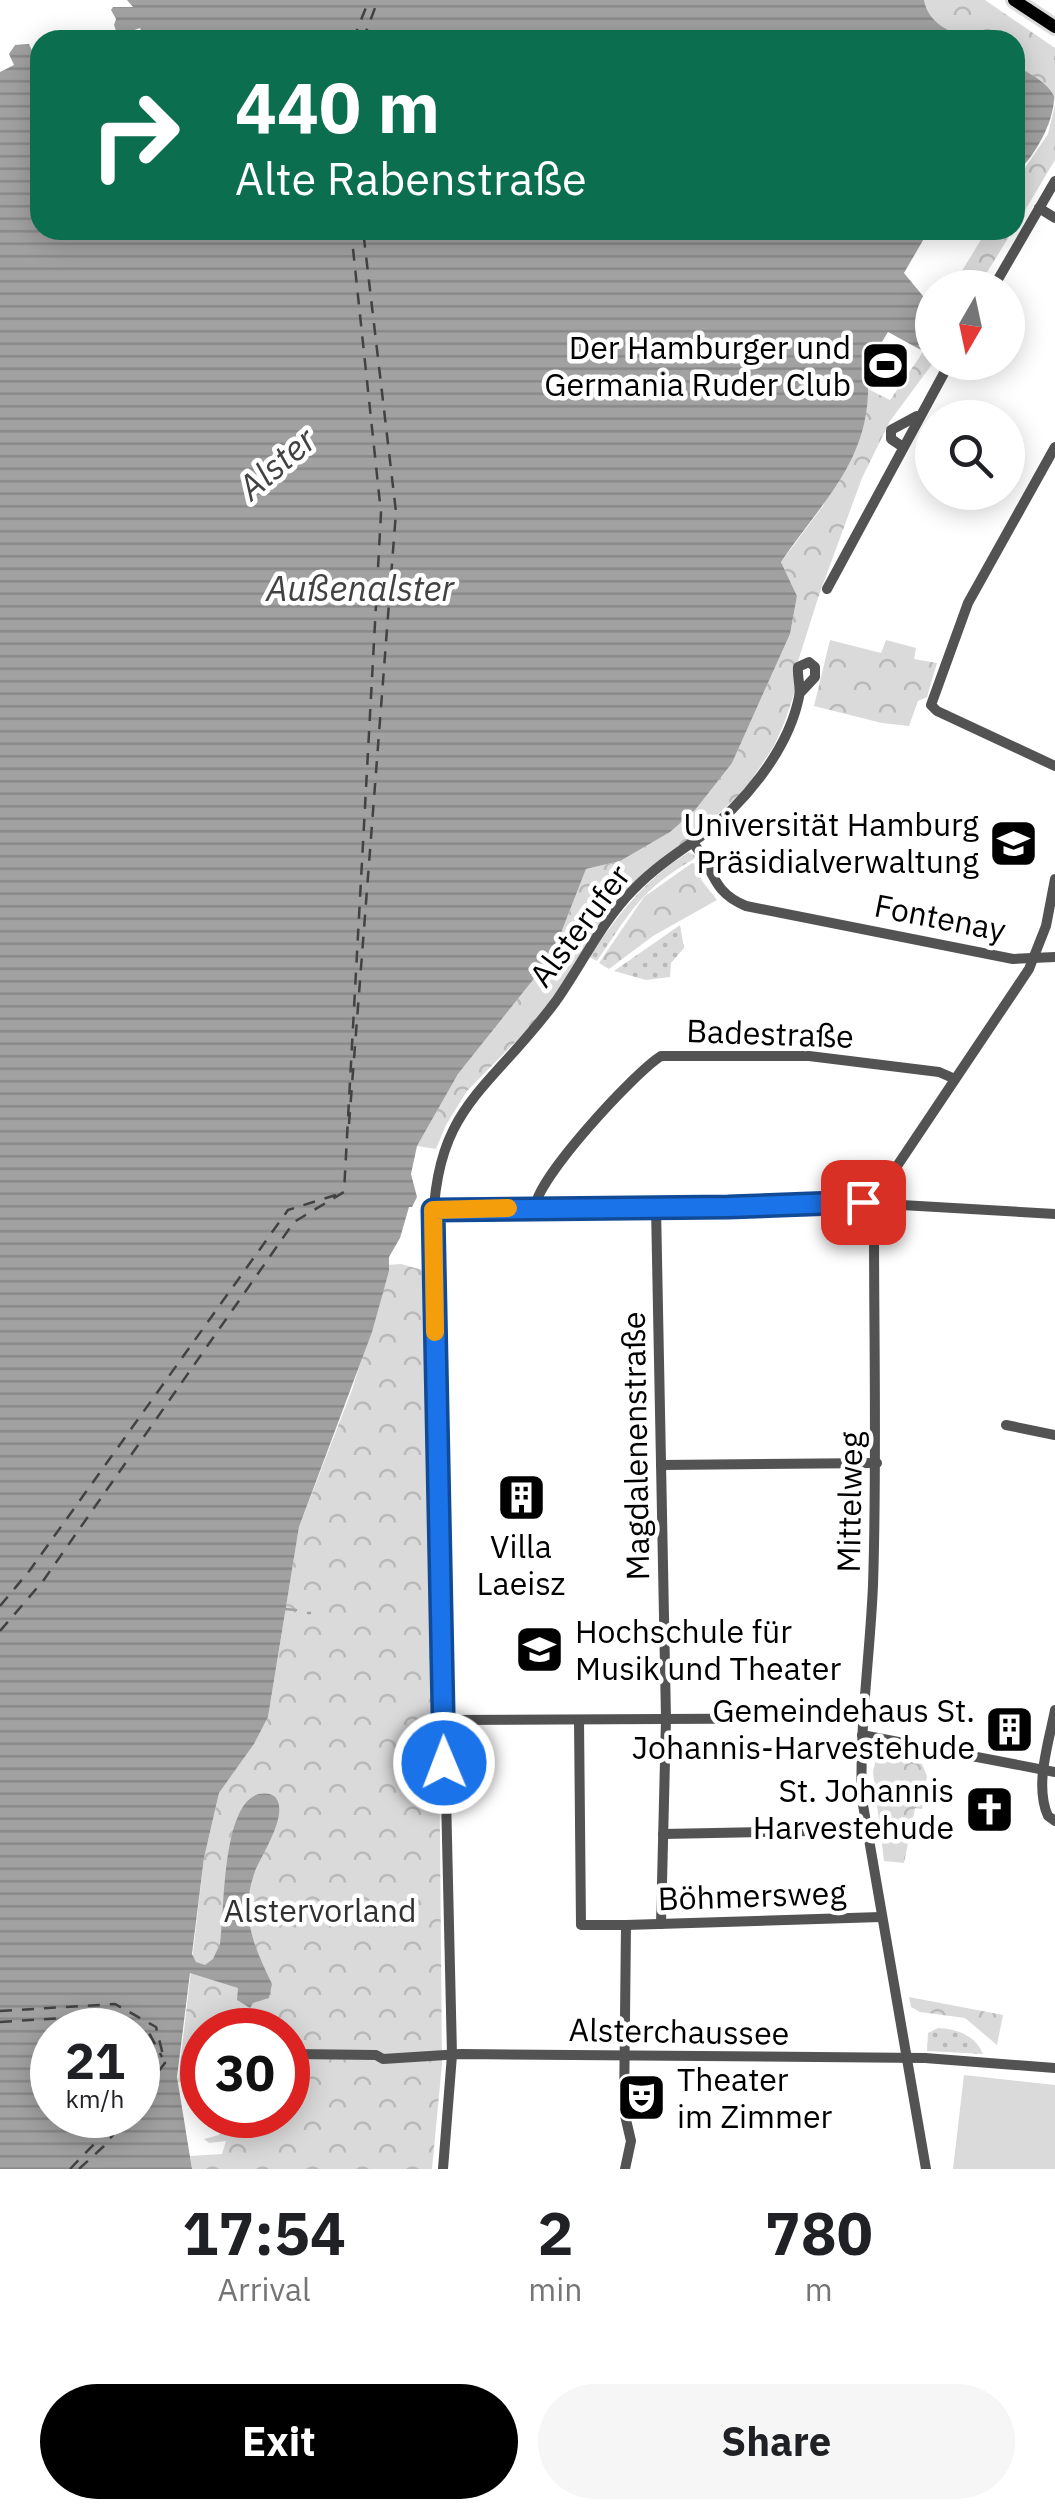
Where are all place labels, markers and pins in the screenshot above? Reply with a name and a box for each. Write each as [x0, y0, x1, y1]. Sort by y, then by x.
place label: Der Hamburger und Germania Ruder Club [544, 326, 851, 405]
sports icon: Der Hamburger und Germania Ruder Club [860, 340, 912, 392]
place label: Universität Hamburg Präsidialverwaltung [683, 803, 979, 882]
school or university icon: Universität Hamburg Präsidialverwaltung [988, 817, 1040, 869]
pin [821, 1160, 906, 1245]
building icon: Villa Laeisz [495, 1471, 547, 1523]
place label: Villa Laeisz [477, 1525, 565, 1604]
place label: Hochschule für Musik und Theater [575, 1610, 841, 1689]
school or university icon: Hochschule für Musik und Theater [514, 1624, 566, 1676]
place label: Gemeindehaus St. Johannis-Harvestehude [632, 1689, 975, 1768]
building icon: Gemeindehaus St. Johannis-Harvestehude [984, 1703, 1036, 1755]
place label: St. Johannis Harvestehude [753, 1769, 954, 1848]
church icon: St. Johannis Harvestehude [963, 1783, 1015, 1835]
place label: Theater im Zimmer [677, 2058, 832, 2137]
theatre icon: Theater im Zimmer [616, 2072, 668, 2124]

